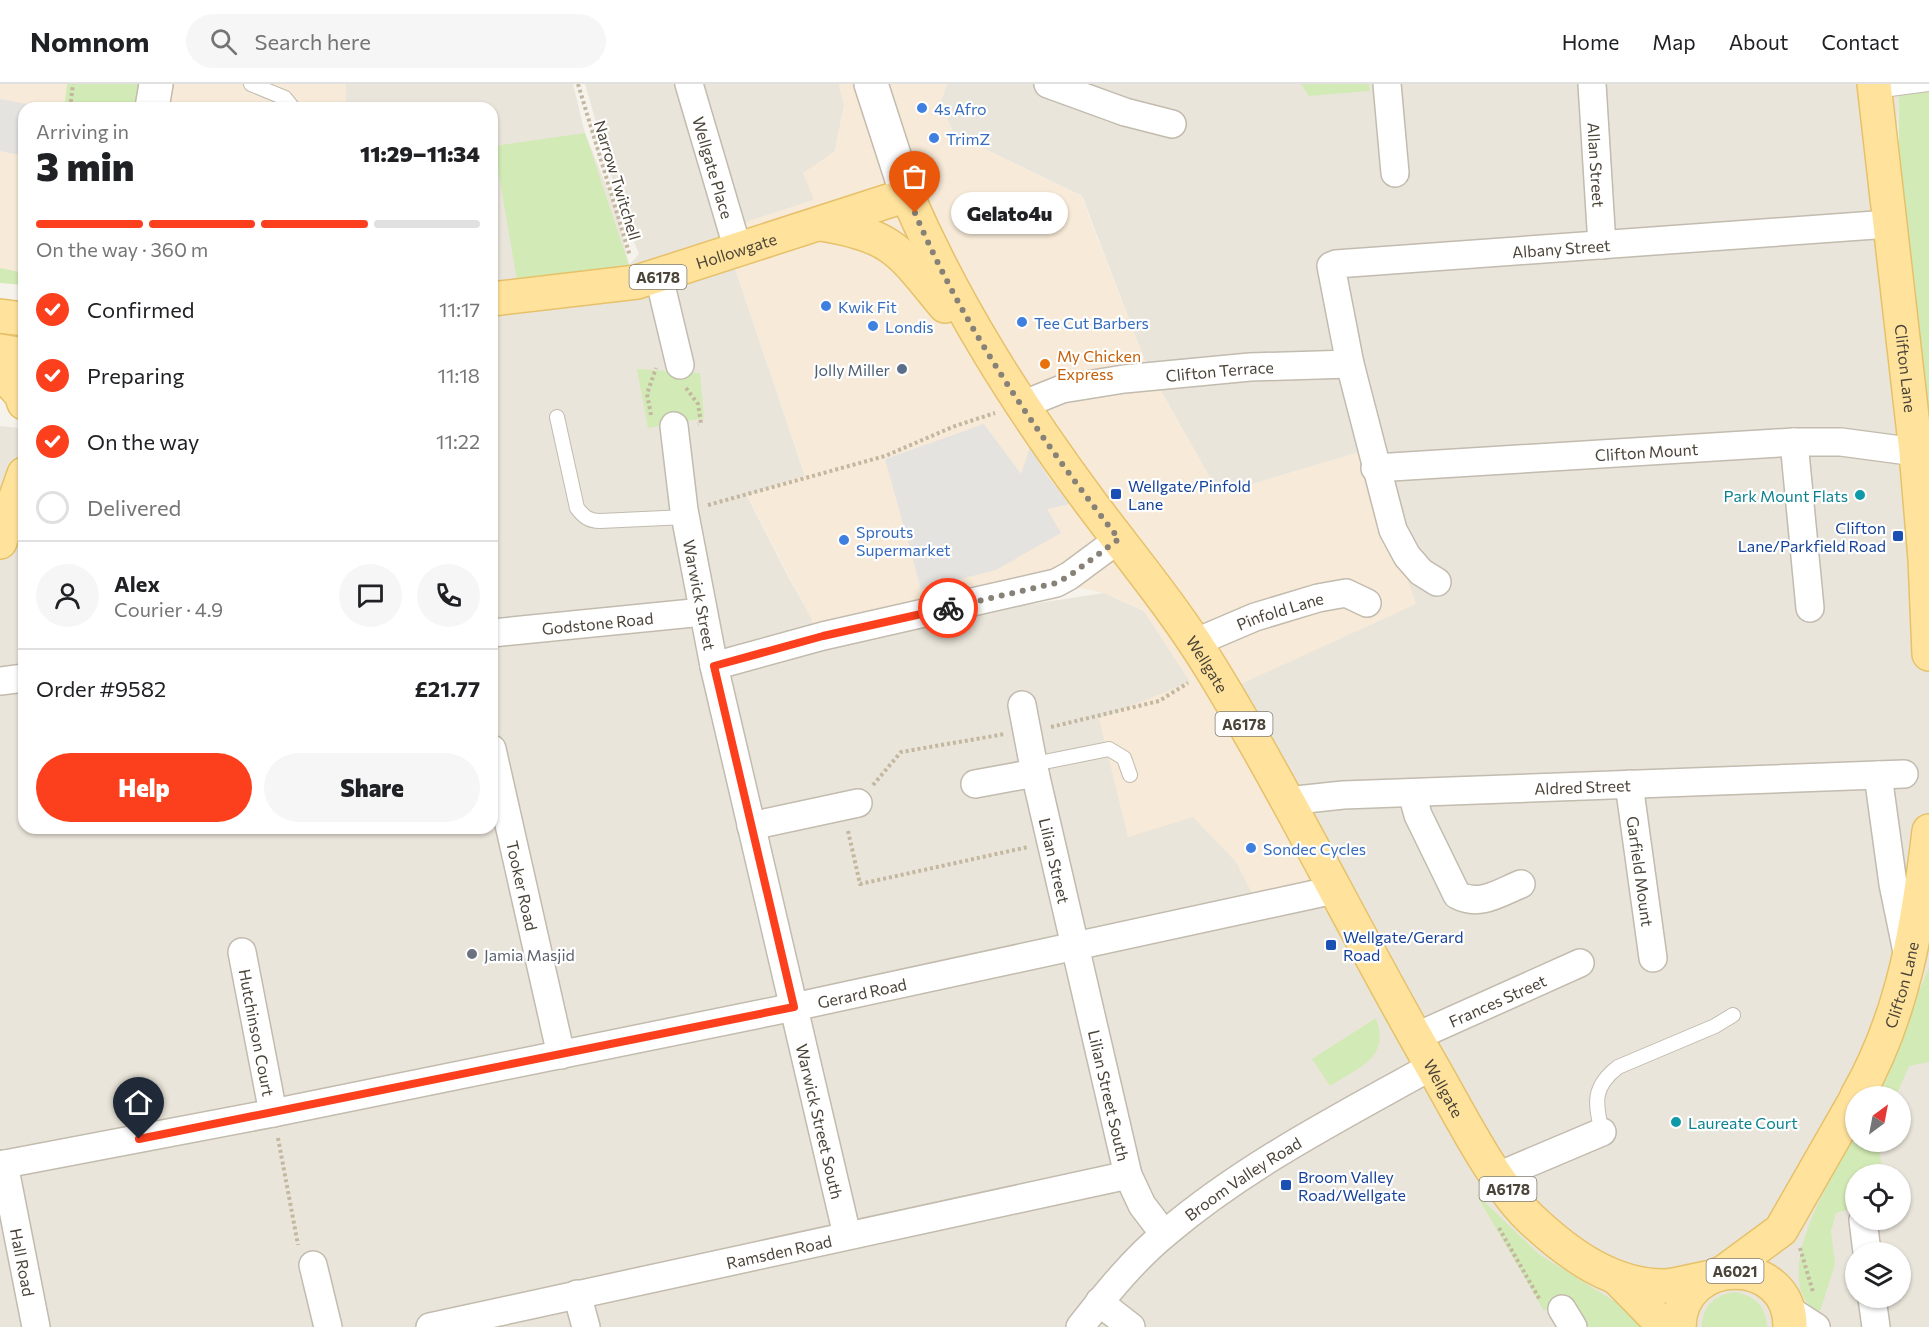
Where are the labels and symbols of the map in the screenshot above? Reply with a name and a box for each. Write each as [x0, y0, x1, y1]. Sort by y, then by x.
place label: 4s Afro [934, 99, 987, 118]
marker: 4s Afro [915, 101, 929, 115]
street label: Wellgate Place [690, 114, 738, 221]
street label: Narrow Twitchell [591, 118, 645, 242]
street label: Allan Street [1585, 122, 1609, 208]
place label: TrimZ [946, 129, 990, 148]
marker: TrimZ [927, 131, 941, 145]
pin [889, 151, 940, 213]
callout: Gelato4u [951, 192, 1068, 234]
street label: Hollowgate [693, 228, 779, 272]
street label: Albany Street [1511, 235, 1611, 261]
road number: A6178 [630, 265, 686, 289]
place label: Kwik Fit [838, 297, 897, 316]
marker: Kwik Fit [819, 299, 833, 313]
place label: Tee Cut Barbers [1034, 313, 1149, 332]
marker: Tee Cut Barbers [1015, 315, 1029, 329]
place label: Londis [885, 317, 934, 336]
marker: Londis [866, 319, 880, 333]
street label: Clifton Lane [1892, 323, 1921, 413]
place label: My Chicken Express [1057, 346, 1141, 383]
marker: My Chicken Express [1038, 357, 1052, 371]
street label: Clifton Terrace [1165, 357, 1274, 384]
place label: Jolly Miller [814, 360, 891, 379]
marker: Jolly Miller [895, 362, 909, 376]
street label: Clifton Mount [1594, 438, 1699, 464]
place label: Wellgate/Pinfold Lane [1128, 476, 1251, 513]
place label: Park Mount Flats [1723, 486, 1848, 505]
marker: Wellgate/Pinfold Lane [1109, 487, 1123, 501]
marker: Park Mount Flats [1853, 488, 1867, 502]
place label: Clifton Lane/Parkfield Road [1738, 518, 1886, 555]
place label: Sprouts Supermarket [856, 522, 951, 559]
marker: Clifton Lane/Parkfield Road [1891, 529, 1905, 543]
marker: Sprouts Supermarket [837, 533, 851, 547]
street label: Warwick Street [680, 538, 720, 652]
courier [918, 578, 978, 638]
street label: Pinfold Lane [1233, 588, 1325, 633]
street label: Godstone Road [541, 608, 654, 637]
street label: Wellgate [1183, 632, 1233, 696]
road number: A6178 [1216, 712, 1272, 736]
street label: Aldred Street [1534, 775, 1632, 797]
street label: Garfield Mount [1624, 815, 1658, 928]
street label: Lilian Street [1036, 816, 1074, 906]
street label: Tooker Road [503, 839, 542, 932]
place label: Sondec Cycles [1263, 839, 1366, 858]
marker: Sondec Cycles [1244, 841, 1258, 855]
place label: Wellgate/Gerard Road [1343, 927, 1463, 964]
marker: Wellgate/Gerard Road [1324, 938, 1338, 952]
street label: Clifton Lane [1880, 940, 1922, 1031]
place label: Jamia Masjid [484, 945, 575, 964]
marker: Jamia Masjid [465, 947, 479, 961]
street label: Hutchinson Court [236, 967, 279, 1098]
street label: Frances Street [1445, 970, 1549, 1030]
street label: Gerard Road [816, 973, 908, 1011]
street label: Lilian Street South [1085, 1028, 1134, 1163]
street label: Warwick Street South [793, 1042, 848, 1201]
street label: Wellgate [1421, 1056, 1468, 1120]
pin [113, 1077, 164, 1139]
north arrow [1845, 1086, 1911, 1152]
place label: Laureate Court [1688, 1113, 1798, 1132]
marker: Laureate Court [1669, 1115, 1683, 1129]
street label: Broom Valley Road [1180, 1132, 1304, 1224]
place label: Broom Valley Road/Wellgate [1298, 1167, 1406, 1204]
road number: A6178 [1480, 1177, 1537, 1201]
marker: Broom Valley Road/Wellgate [1279, 1178, 1293, 1192]
street label: Hall Road [7, 1226, 39, 1298]
street label: Ramsden Road [724, 1230, 833, 1272]
road number: A6021 [1706, 1259, 1764, 1283]

